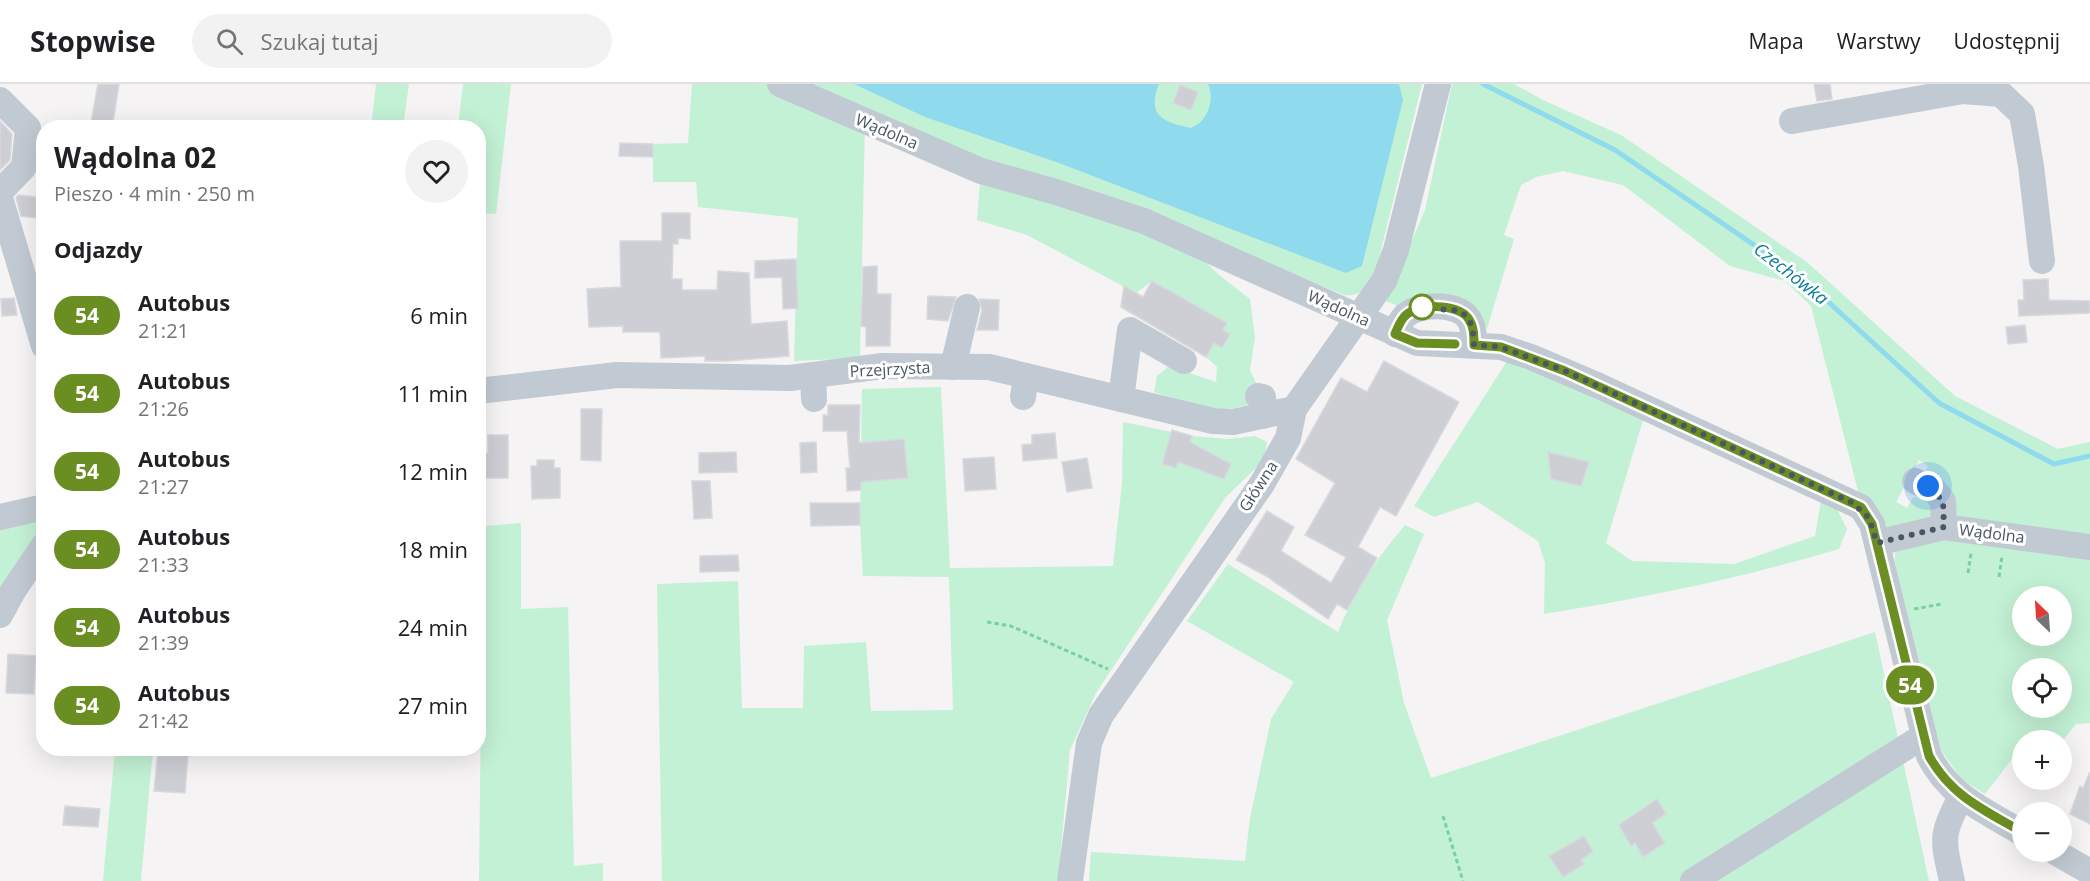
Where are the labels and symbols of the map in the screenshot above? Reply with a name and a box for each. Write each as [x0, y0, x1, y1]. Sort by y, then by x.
street label: Wądolna [852, 108, 922, 154]
water label: Czechówka [1750, 237, 1834, 310]
street label: Wądolna [1304, 285, 1374, 331]
unlabelled marker [1409, 294, 1435, 320]
street label: Przejrzysta [849, 356, 931, 382]
street label: Główna [1233, 456, 1283, 516]
your location [1913, 471, 1943, 501]
street label: Wądolna [1958, 518, 2026, 548]
north arrow [2012, 586, 2072, 646]
line badge: 54 [1883, 666, 1937, 704]

